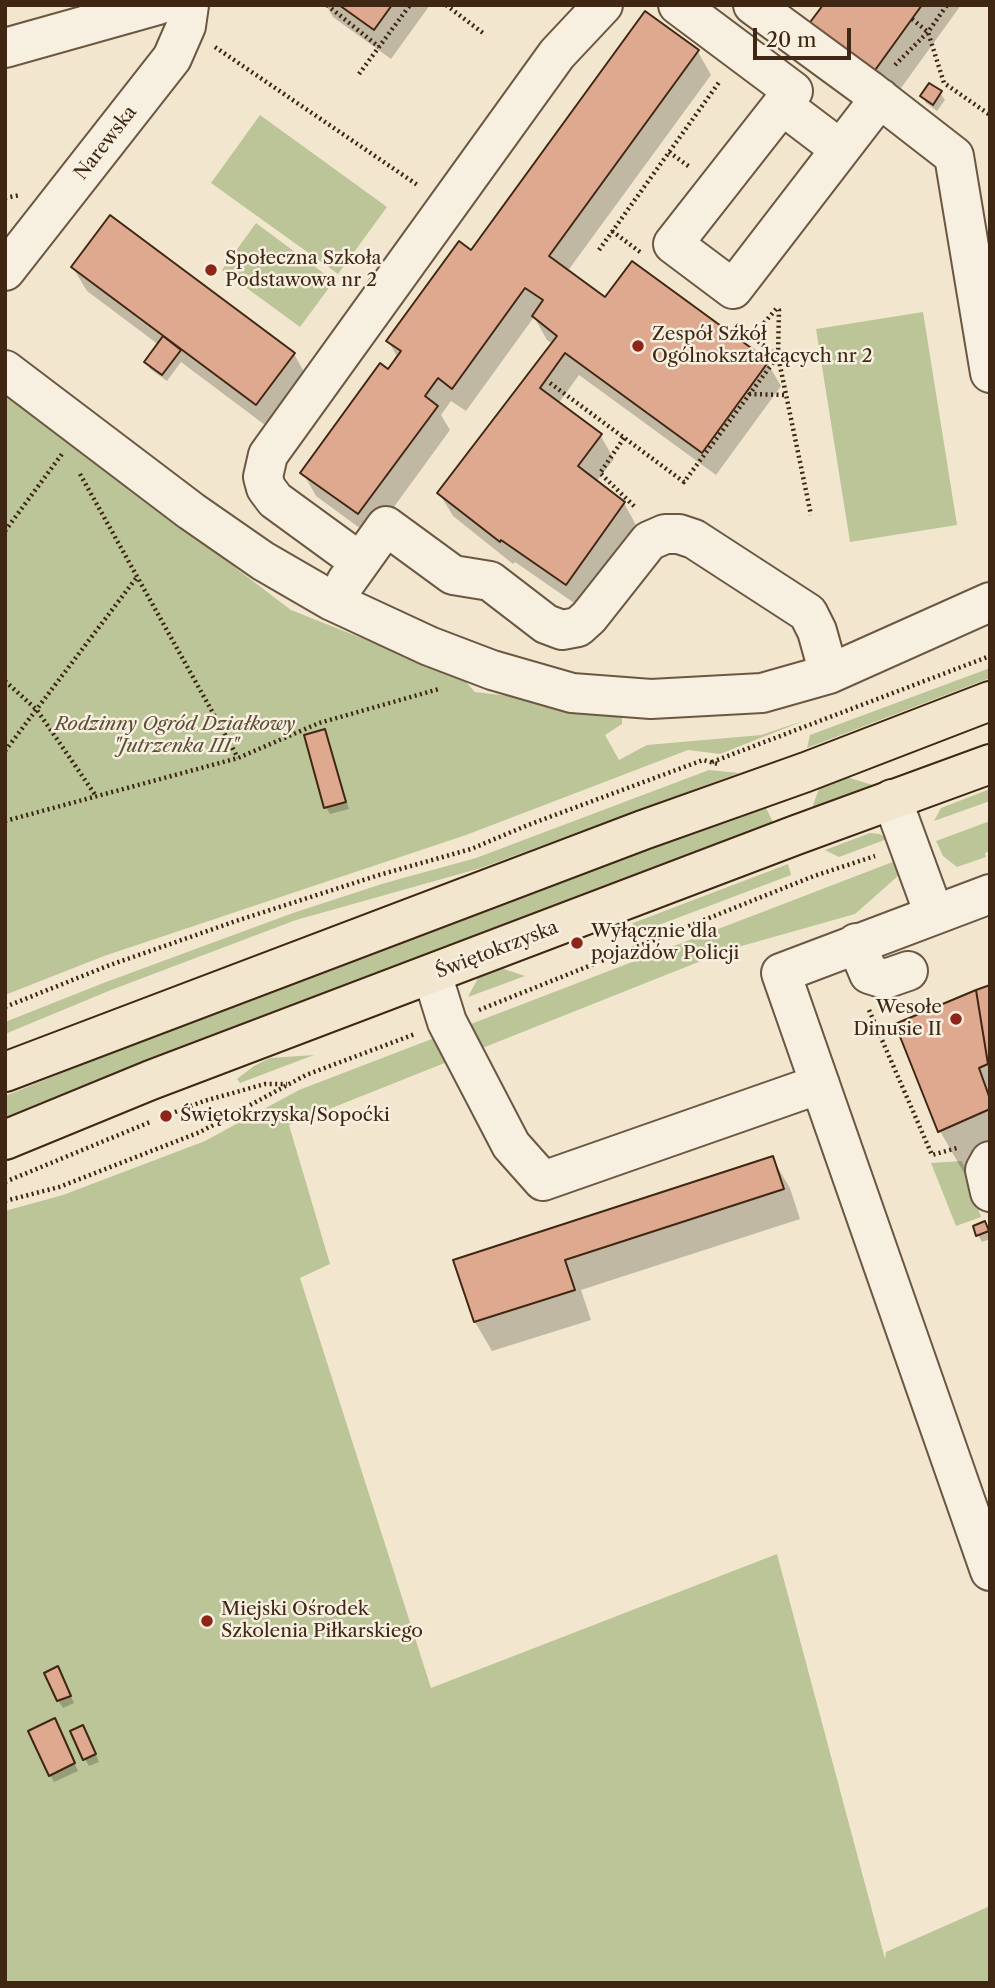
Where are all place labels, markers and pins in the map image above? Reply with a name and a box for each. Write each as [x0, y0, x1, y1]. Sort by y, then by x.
place label: Społeczna Szkoła Podstawowa nr 2 [225, 248, 382, 292]
marker: Społeczna Szkoła Podstawowa nr 2 [203, 262, 219, 278]
place label: Zespół Szkół Ogólnokształcących nr 2 [652, 324, 873, 368]
marker: Zespół Szkół Ogólnokształcących nr 2 [630, 338, 646, 354]
place label: Wyłącznie dla pojazdów Policji [591, 921, 739, 965]
marker: Wyłącznie dla pojazdów Policji [569, 935, 585, 951]
place label: Wesołe Dinusie II [853, 997, 942, 1041]
marker: Wesołe Dinusie II [948, 1011, 964, 1027]
place label: Świętokrzyska/Sopoćki [180, 1105, 390, 1127]
marker: Świętokrzyska/Sopoćki [158, 1108, 174, 1124]
place label: Miejski Ośrodek Szkolenia Piłkarskiego [221, 1599, 423, 1643]
marker: Miejski Ośrodek Szkolenia Piłkarskiego [199, 1613, 215, 1629]

